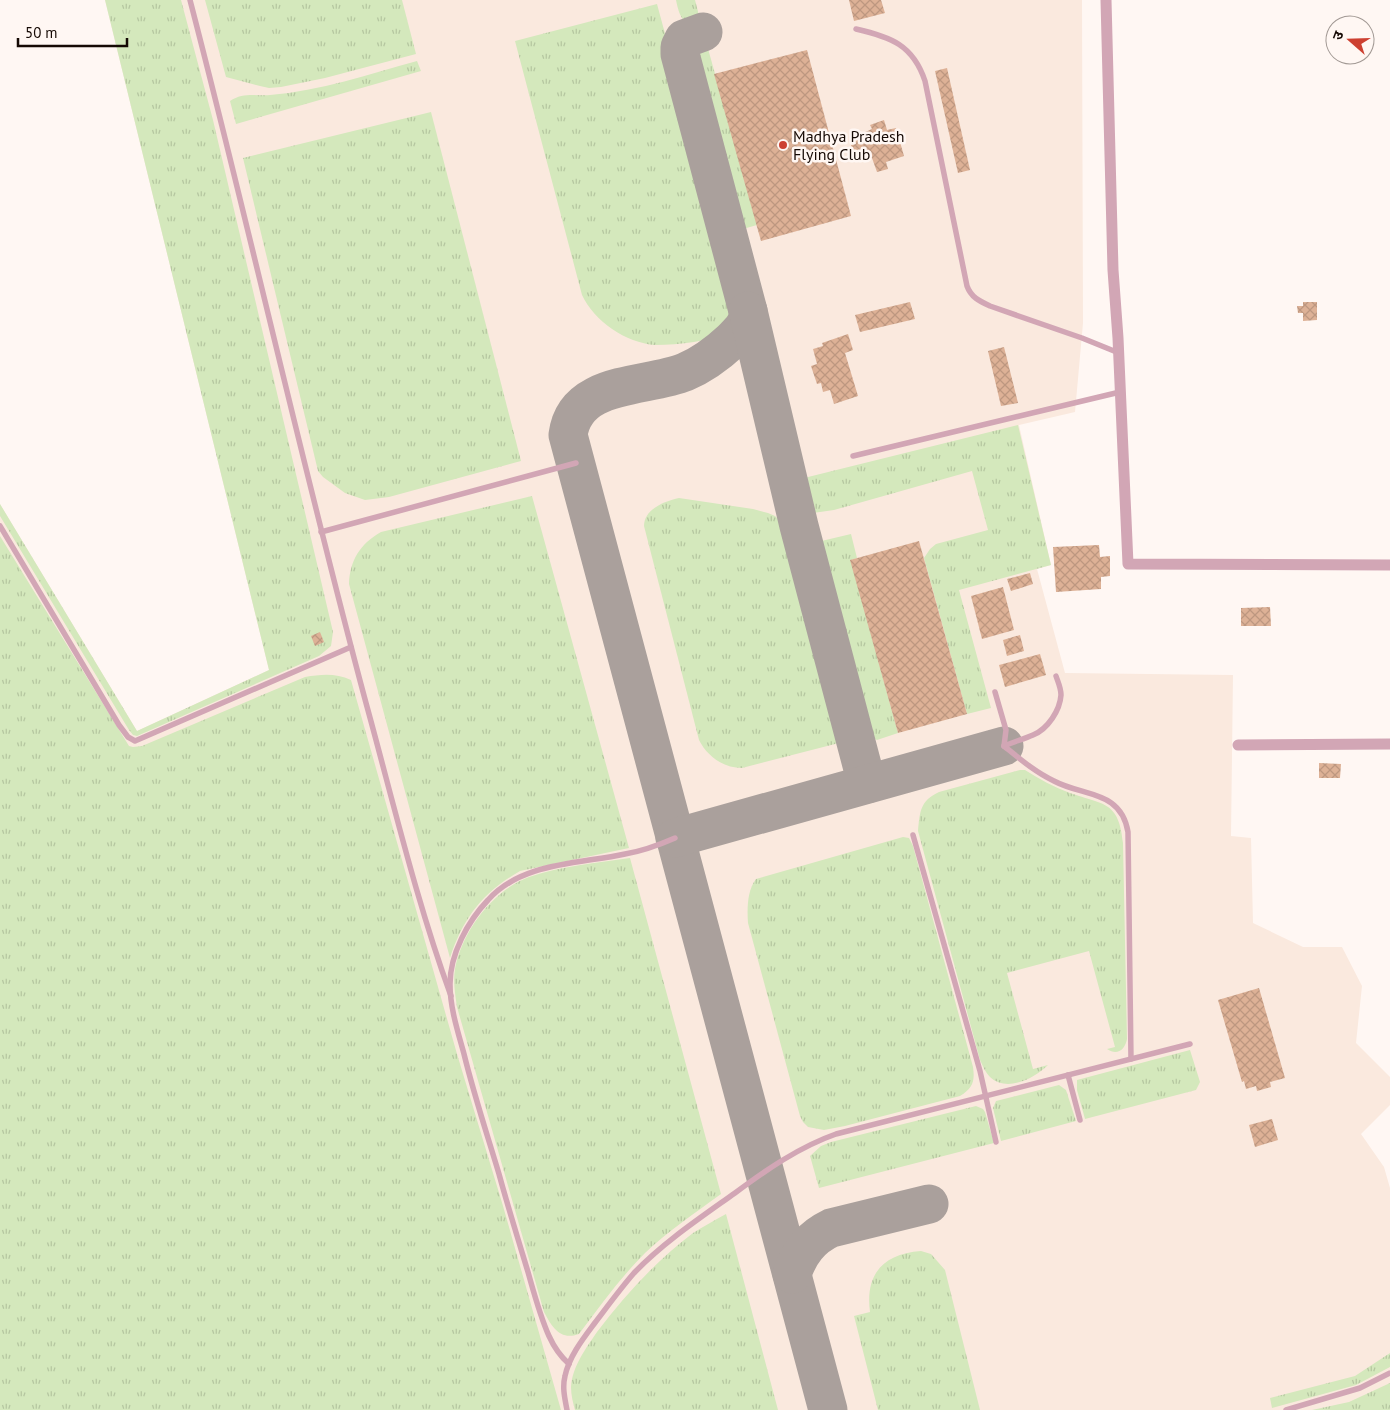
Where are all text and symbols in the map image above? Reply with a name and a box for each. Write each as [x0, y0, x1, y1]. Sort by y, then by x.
scale bar [18, 15, 126, 47]
north arrow [1325, 15, 1375, 65]
text: 50 m [25, 23, 58, 42]
text: उ [1328, 28, 1348, 42]
place label: Madhya Pradesh Flying Club [793, 126, 905, 164]
marker: Madhya Pradesh Flying Club [777, 139, 789, 151]

